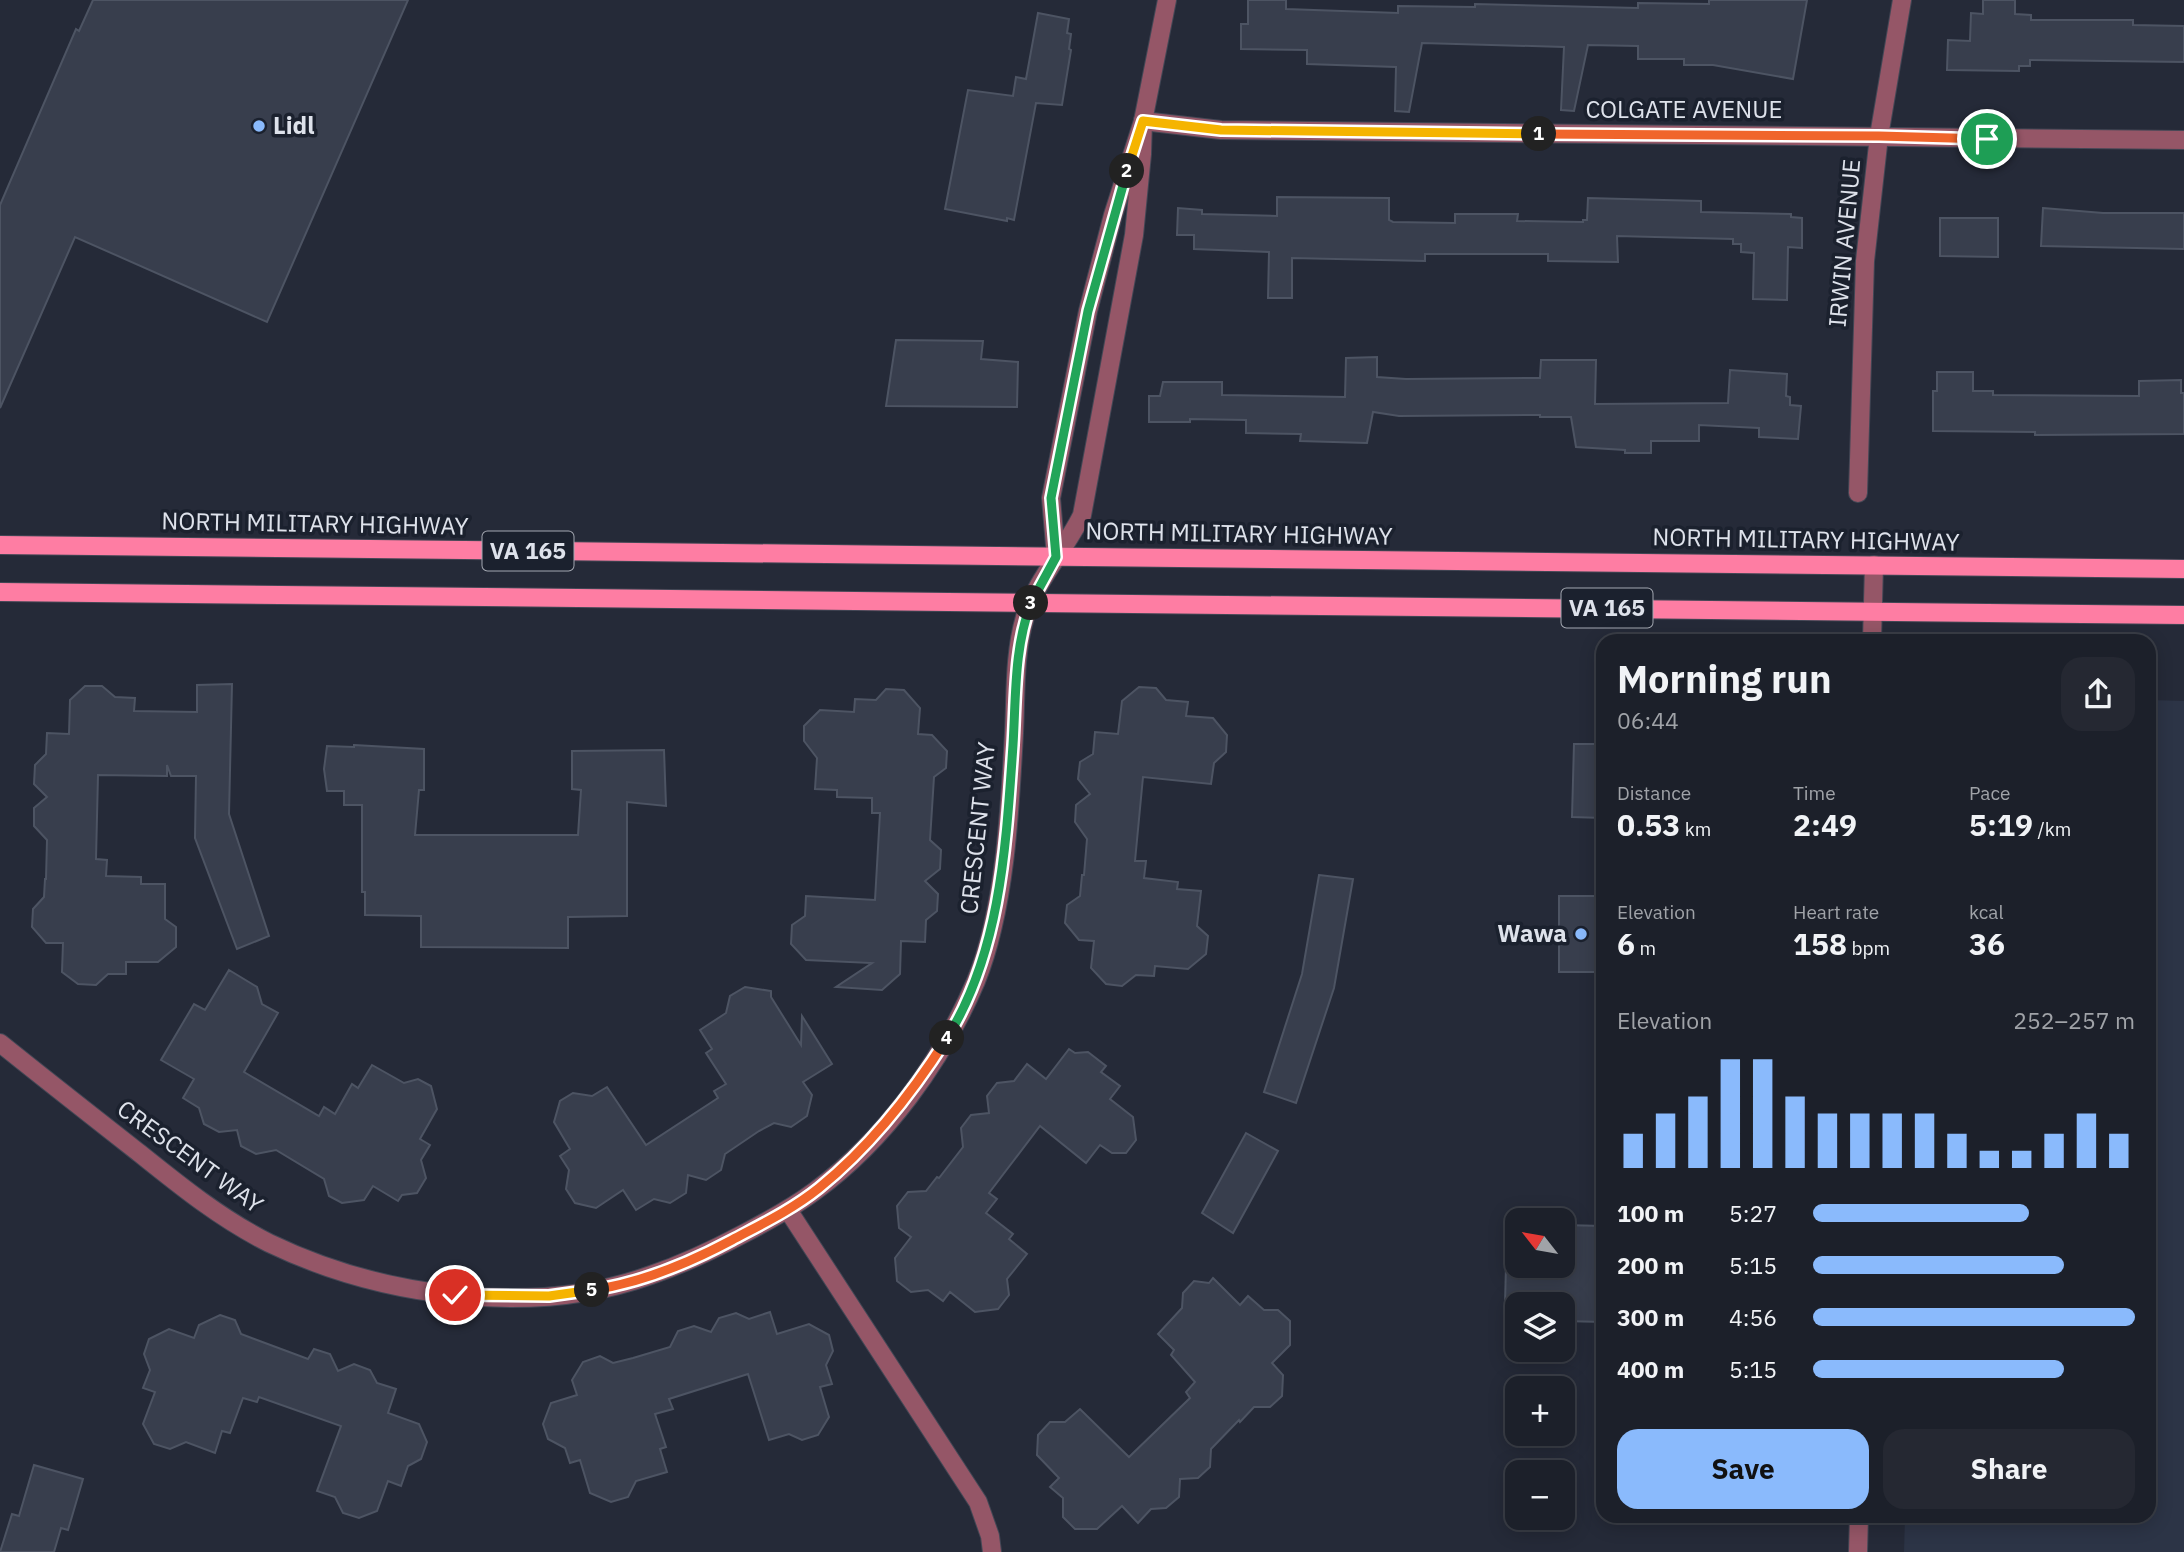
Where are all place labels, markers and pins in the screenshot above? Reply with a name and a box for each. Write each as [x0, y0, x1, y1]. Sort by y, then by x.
place label: Lidl [273, 109, 314, 141]
pin [1957, 109, 2017, 169]
pin: 1 [1522, 116, 1556, 152]
marker: Lidl [251, 118, 267, 134]
pin: 2 [1110, 154, 1144, 188]
pin: 3 [1014, 586, 1048, 620]
place label: Wawa [1497, 917, 1567, 949]
marker: Wawa [1573, 926, 1589, 942]
pin: 4 [930, 1020, 964, 1056]
pin [425, 1265, 485, 1325]
pin: 5 [574, 1272, 610, 1308]

